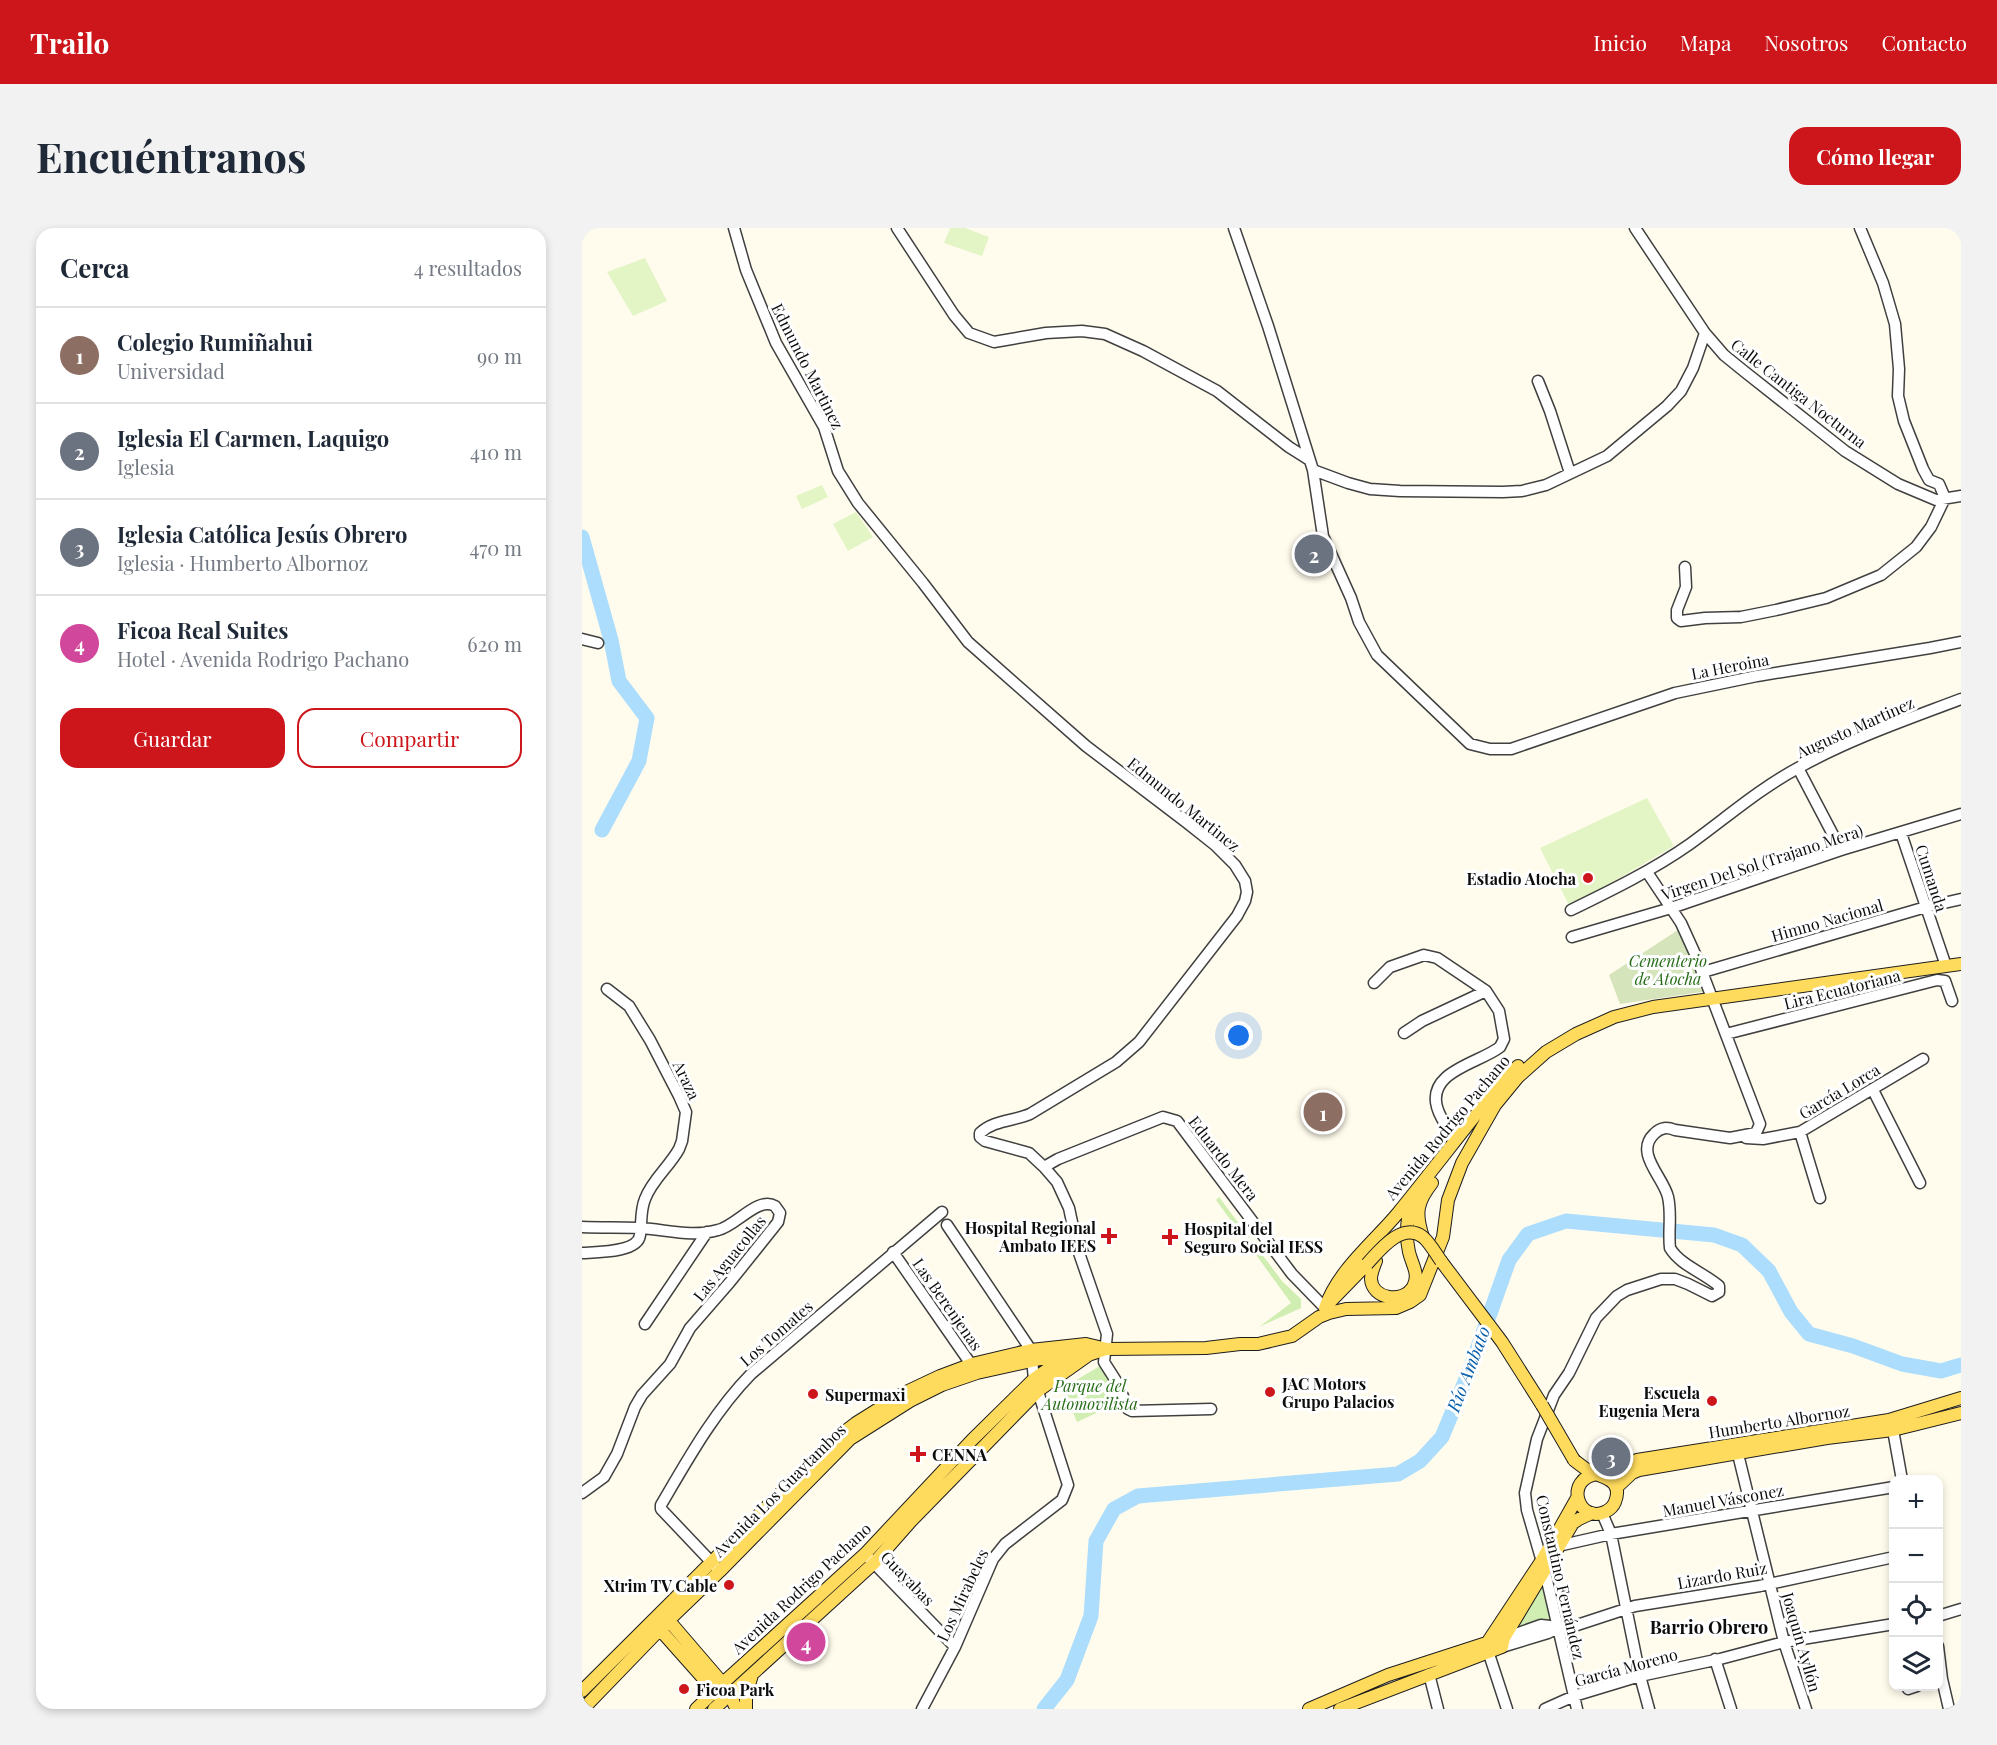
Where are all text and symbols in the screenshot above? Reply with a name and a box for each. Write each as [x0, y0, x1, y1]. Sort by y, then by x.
text: Trailo [30, 24, 109, 61]
text: Inicio [1593, 28, 1647, 56]
text: Mapa [1680, 28, 1731, 56]
text: Nosotros [1764, 28, 1848, 56]
text: Contacto [1881, 28, 1967, 56]
button: Cómo llegar [1789, 127, 1961, 185]
text: Encuéntranos [36, 128, 306, 184]
text: Cerca [60, 250, 129, 285]
text: 4 resultados [414, 254, 522, 281]
street label: Edmundo Martinez [767, 299, 849, 433]
text: Colegio Rumiñahui [117, 327, 313, 357]
street label: Calle Cantiga Nocturna [1727, 334, 1871, 452]
text: 1 [76, 342, 83, 369]
text: 90 m [477, 342, 522, 369]
text: Universidad [117, 357, 225, 384]
text: Iglesia El Carmen, Laquigo [117, 423, 389, 453]
text: 2 [74, 438, 85, 465]
text: 410 m [470, 438, 522, 465]
text: Iglesia [117, 453, 175, 480]
text: Iglesia Católica Jesús Obrero [117, 519, 407, 549]
pin: 2 [1294, 532, 1334, 576]
text: 3 [75, 534, 84, 561]
text: 470 m [470, 534, 522, 561]
text: Iglesia · Humberto Albornoz [117, 549, 368, 576]
text: Ficoa Real Suites [117, 615, 288, 645]
text: 4 [74, 630, 85, 657]
text: 620 m [467, 630, 522, 657]
text: Hotel · Avenida Rodrigo Pachano [117, 645, 409, 672]
street label: La Heroina [1689, 648, 1771, 684]
street label: Augusto Martinez [1792, 691, 1918, 763]
button: Guardar [60, 708, 285, 768]
button: Compartir [297, 708, 522, 768]
street label: Edmundo Martinez [1123, 752, 1245, 856]
street label: Virgen Del Sol (Trajano Mera) [1657, 819, 1866, 905]
street label: Cumanda [1911, 842, 1953, 914]
place label: Estadio Atocha [1467, 868, 1577, 889]
marker: Estadio Atocha [1581, 871, 1595, 885]
street label: Himno Nacional [1769, 894, 1886, 946]
park label: Cementerio de Atocha [1629, 950, 1707, 989]
street label: Lira Ecuatoriana [1781, 964, 1903, 1014]
your location [1224, 1021, 1253, 1050]
street label: Avenida Rodrigo Pachano [1379, 1050, 1514, 1205]
street label: Araza [668, 1056, 705, 1103]
street label: García Lorca [1795, 1059, 1883, 1123]
pin: 1 [1304, 1090, 1342, 1134]
street label: Eduardo Mera [1184, 1111, 1264, 1205]
street label: Las Aguacollas [688, 1211, 770, 1305]
place label: Hospital Regional Ambato IEES [965, 1217, 1096, 1256]
place label: Hospital del Seguro Social IESS [1184, 1218, 1323, 1257]
marker: Hospital Regional Ambato IEES [1100, 1227, 1118, 1245]
marker: Hospital del Seguro Social IESS [1161, 1228, 1179, 1246]
street label: Las Berenjenas [908, 1254, 988, 1354]
street label: Los Tomates [735, 1296, 817, 1370]
water label: Río Ambato [1440, 1323, 1495, 1416]
place label: JAC Motors Grupo Palacios [1281, 1373, 1394, 1412]
park label: Parque del Automovilista [1040, 1375, 1138, 1414]
place label: Escuela Eugenia Mera [1599, 1382, 1701, 1421]
place label: Supermaxi [825, 1384, 905, 1405]
marker: JAC Motors Grupo Palacios [1263, 1385, 1277, 1399]
marker: Supermaxi [806, 1387, 820, 1401]
marker: Escuela Eugenia Mera [1705, 1394, 1719, 1408]
street label: Humberto Albornoz [1707, 1399, 1852, 1443]
street label: Avenida Los Guaytambos [707, 1419, 850, 1562]
pin: 3 [1592, 1434, 1630, 1480]
place label: CENNA [932, 1444, 987, 1465]
marker: CENNA [909, 1445, 927, 1463]
map controls [1889, 1475, 1943, 1691]
button: + [1889, 1475, 1943, 1529]
street label: Manuel Vásconez [1661, 1479, 1786, 1521]
street label: Constantino Fernández [1532, 1493, 1590, 1662]
street label: Avenida Rodrigo Pachano [726, 1518, 875, 1659]
button: − [1889, 1529, 1943, 1583]
street label: Los Mirabeles [931, 1545, 993, 1645]
street label: Guayabas [877, 1546, 939, 1610]
street label: Lizardo Ruiz [1676, 1557, 1769, 1593]
place label: Xtrim TV Cable [604, 1575, 717, 1596]
marker: Xtrim TV Cable [722, 1578, 736, 1592]
button: locate [1889, 1583, 1943, 1637]
street label: Joaquín Ayllón [1777, 1589, 1826, 1695]
district label: Barrio Obrero [1650, 1615, 1768, 1639]
pin: 4 [786, 1620, 826, 1664]
button: layers [1889, 1637, 1943, 1691]
street label: García Moreno [1572, 1643, 1680, 1691]
place label: Ficoa Park [696, 1679, 775, 1700]
marker: Ficoa Park [677, 1682, 691, 1696]

